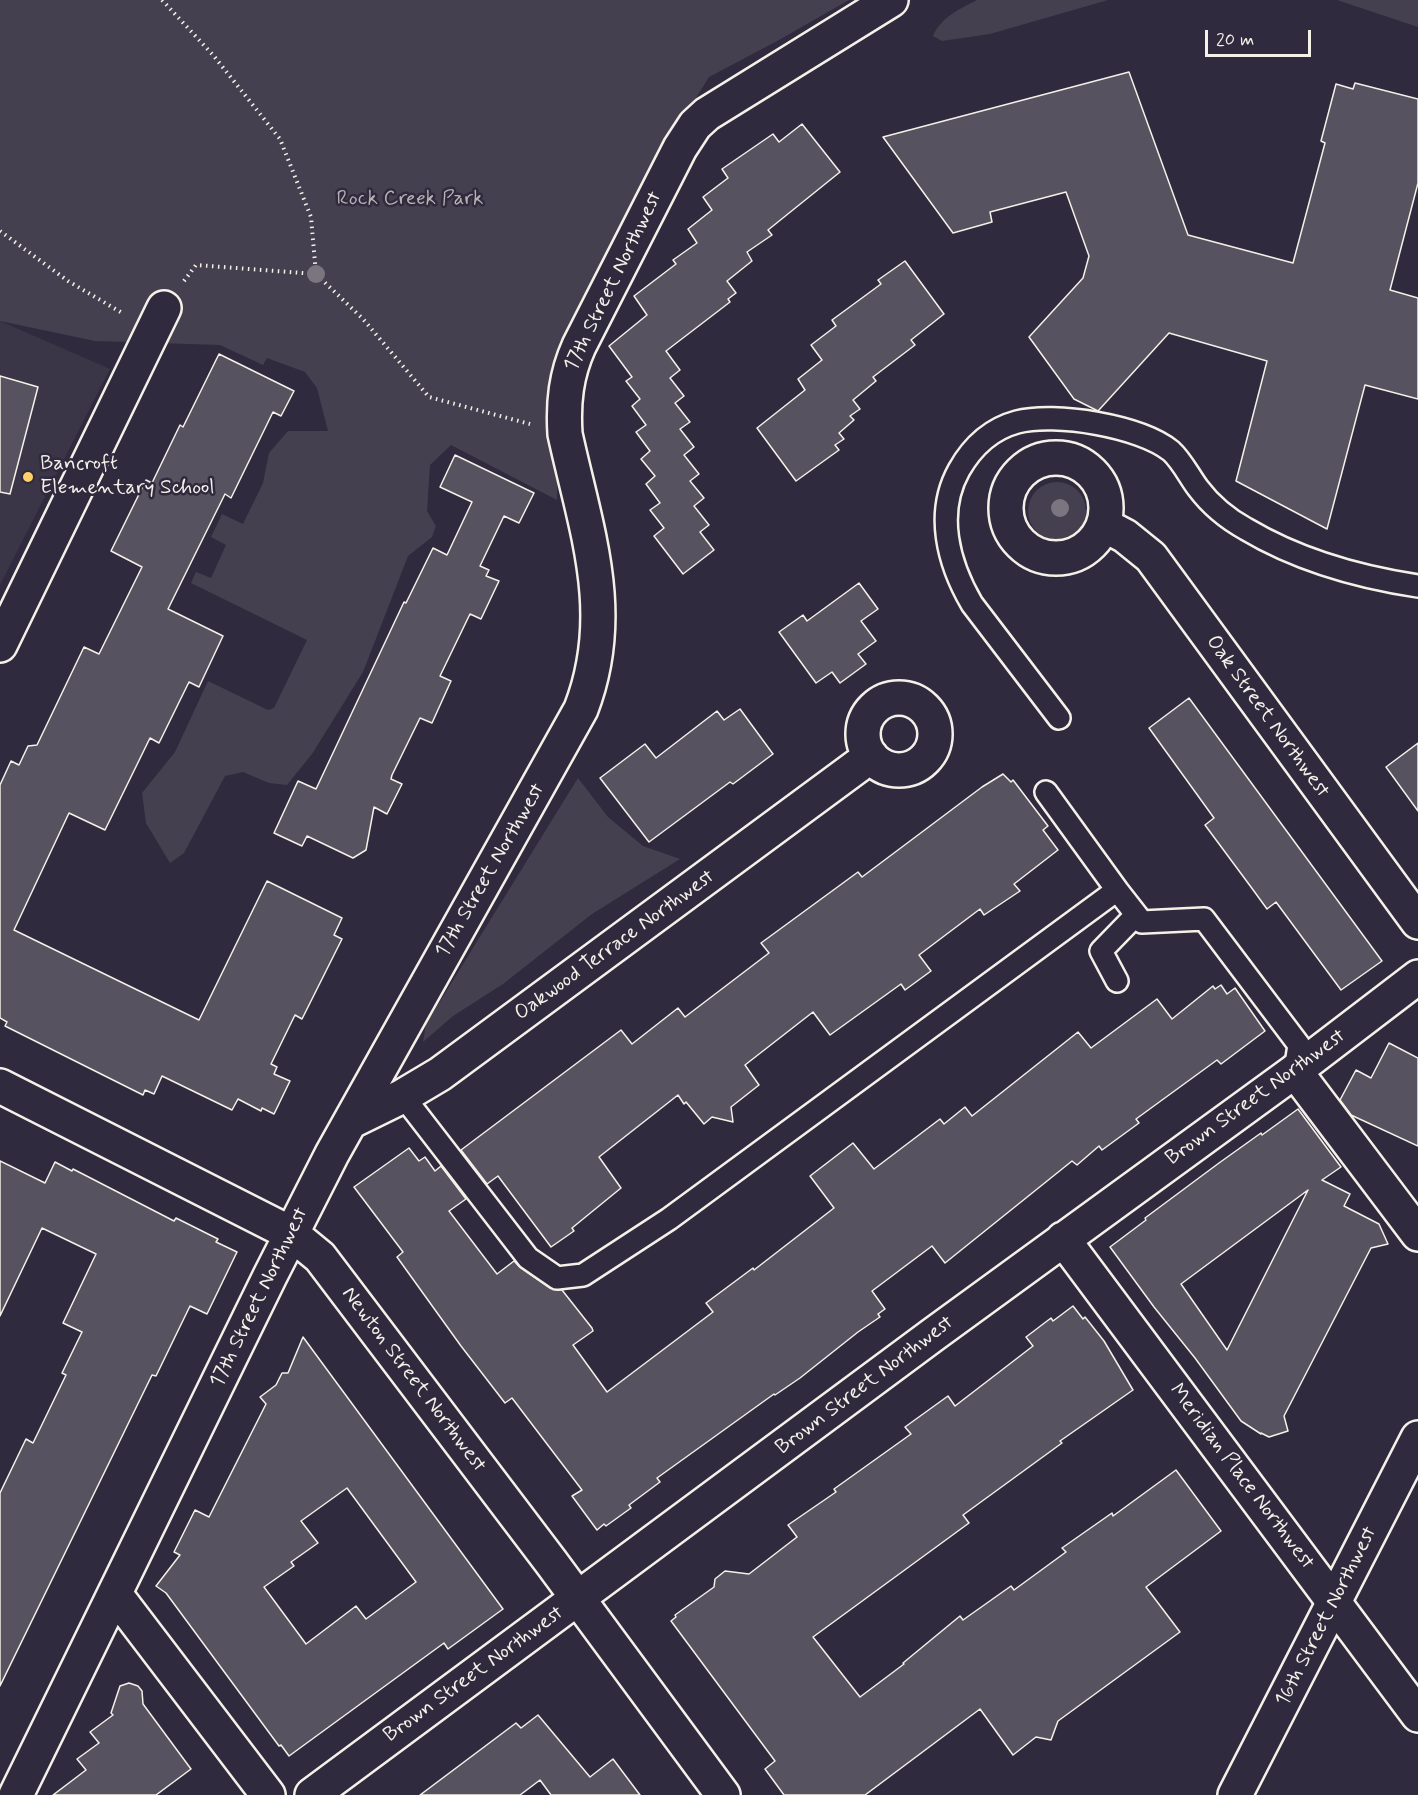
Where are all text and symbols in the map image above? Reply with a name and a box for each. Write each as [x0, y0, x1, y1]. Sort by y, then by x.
scale bar [1208, 18, 1314, 56]
text: 20 m [1216, 28, 1254, 52]
park label: Rock Creek Park [337, 187, 483, 213]
street label: 17th Street Northwest [559, 188, 669, 376]
place label: Bancroft Elementary School [40, 452, 215, 502]
marker: Bancroft Elementary School [21, 470, 35, 484]
street label: Oak Street Northwest [1200, 631, 1334, 803]
street label: 17th Street Northwest [431, 779, 551, 963]
street label: Oakwood Terrace Northwest [510, 865, 720, 1027]
street label: Brown Street Northwest [1161, 1024, 1351, 1172]
street label: 17th Street Northwest [205, 1204, 315, 1392]
street label: Newton Street Northwest [335, 1283, 491, 1477]
street label: Brown Street Northwest [771, 1311, 959, 1461]
street label: Meridian Place Northwest [1163, 1379, 1319, 1575]
street label: 16th Street Northwest [1271, 1523, 1383, 1711]
street label: Brown Street Northwest [379, 1601, 569, 1749]

